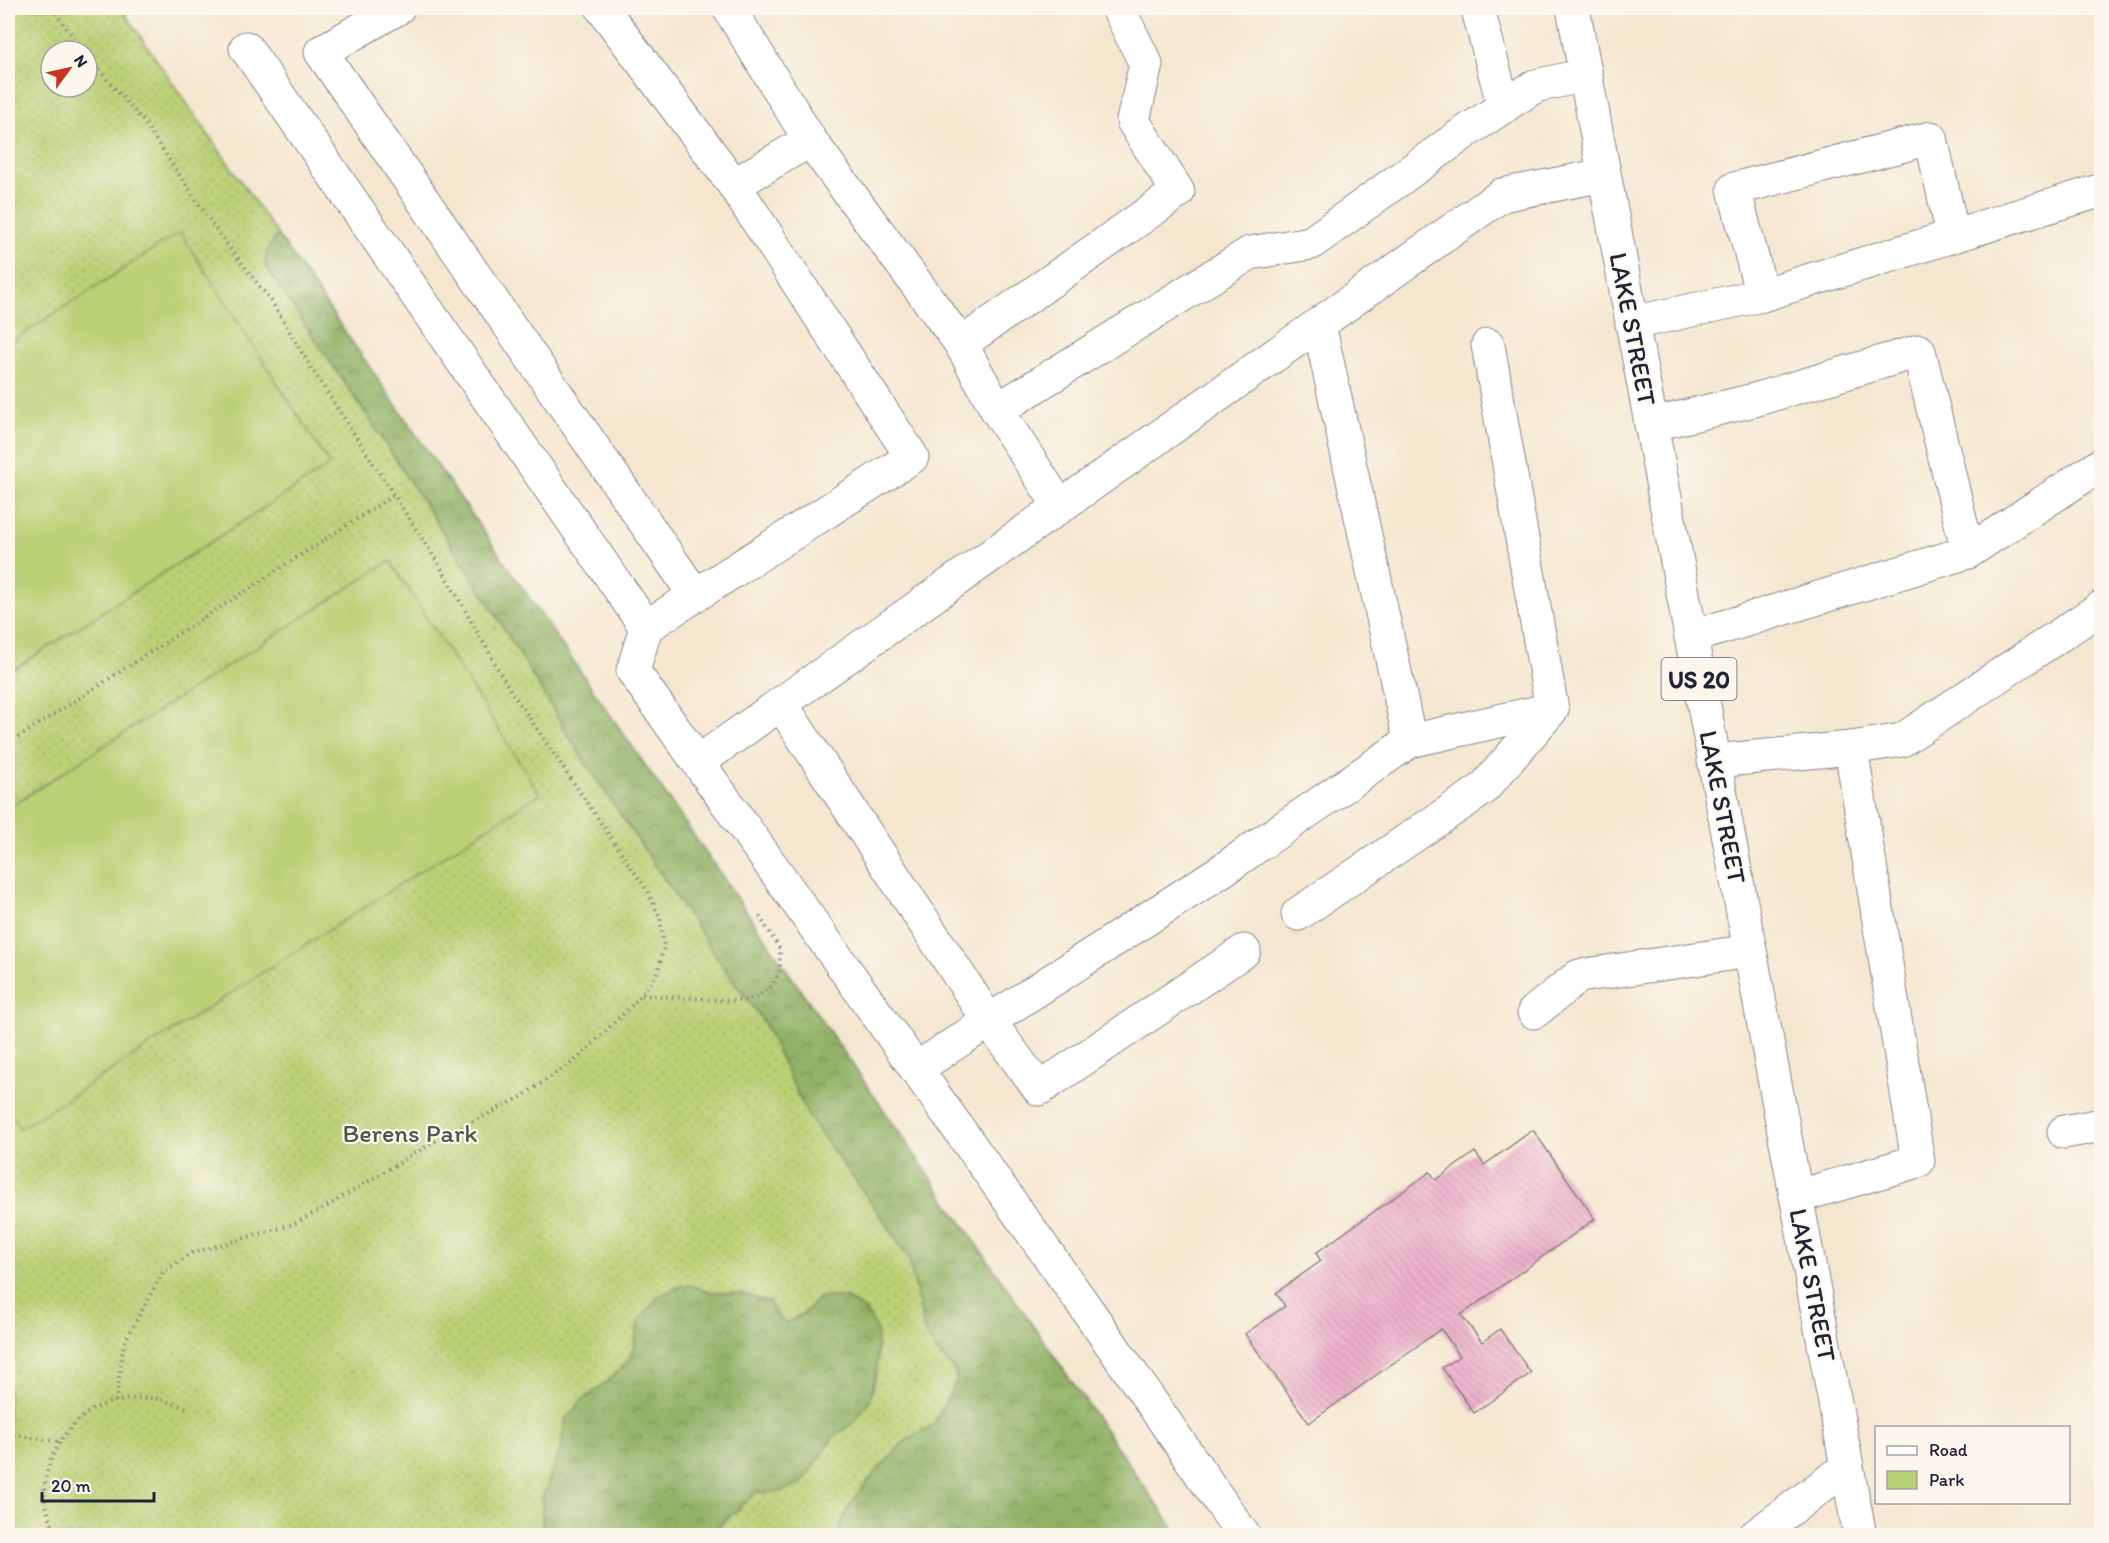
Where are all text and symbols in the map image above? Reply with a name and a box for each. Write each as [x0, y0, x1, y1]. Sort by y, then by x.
north arrow [39, 39, 99, 99]
text: N [70, 51, 92, 71]
street label: LAKE STREET [1602, 250, 1664, 409]
road number: US 20 [1662, 658, 1736, 700]
street label: LAKE STREET [1692, 728, 1754, 887]
park label: Berens Park [342, 1117, 478, 1149]
street label: LAKE STREET [1782, 1206, 1844, 1365]
legend [1875, 1426, 2070, 1504]
text: Road [1929, 1439, 1968, 1461]
scale bar [42, 1465, 154, 1503]
text: Park [1929, 1469, 1964, 1491]
text: 20 m [51, 1475, 91, 1497]

